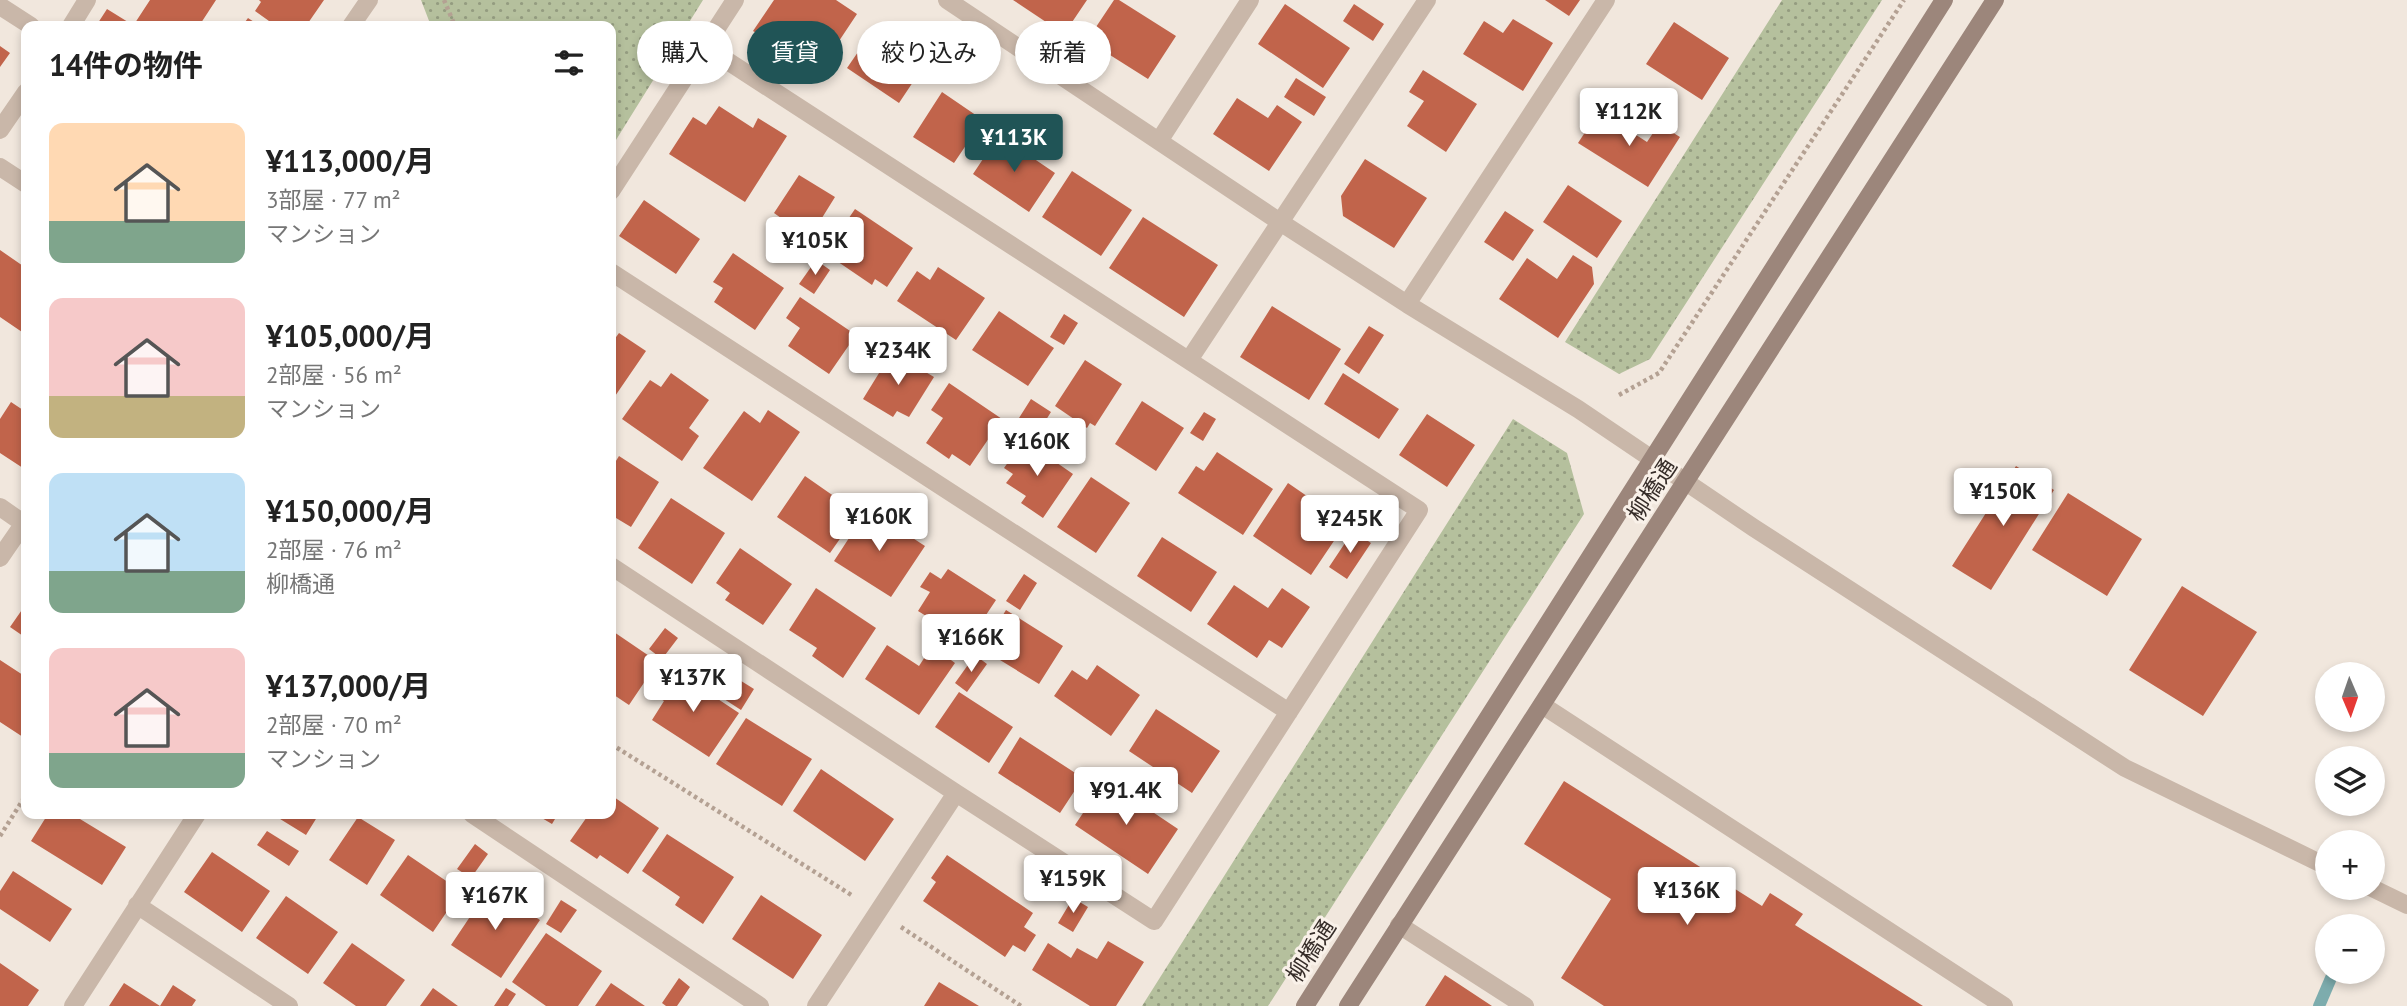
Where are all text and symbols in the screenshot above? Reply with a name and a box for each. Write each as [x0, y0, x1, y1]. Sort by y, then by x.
chip: 購入 [637, 21, 733, 84]
chip: 賃貸 [747, 21, 843, 84]
chip: 絞り込み [857, 21, 1001, 84]
chip: 新着 [1015, 21, 1111, 84]
icon: filters [550, 44, 588, 82]
text: 14件の物件 [49, 45, 203, 84]
pin: ¥112K [1580, 88, 1678, 148]
text: ¥112K [1596, 96, 1662, 125]
pin: ¥113K [965, 114, 1063, 174]
text: ¥113K [981, 122, 1047, 151]
text: ¥113,000/月 [266, 141, 435, 180]
icon: home [105, 151, 189, 235]
text: 3部屋 · 77 m² [266, 185, 401, 214]
pin: ¥105K [766, 218, 864, 277]
text: マンション [266, 219, 381, 248]
text: ¥105K [782, 225, 848, 254]
text: ¥105,000/月 [266, 316, 435, 355]
icon: home [105, 326, 189, 410]
pin: ¥234K [849, 328, 947, 387]
text: ¥234K [865, 335, 931, 364]
text: 2部屋 · 56 m² [266, 360, 402, 389]
text: マンション [266, 394, 381, 423]
pin: ¥160K [988, 419, 1086, 478]
text: ¥160K [1004, 426, 1070, 455]
street label: 柳橋通 [1621, 453, 1683, 527]
pin: ¥150K [1954, 468, 2052, 528]
text: ¥150K [1970, 476, 2036, 505]
text: ¥150,000/月 [266, 491, 435, 530]
pin: ¥160K [830, 494, 928, 553]
pin: ¥245K [1301, 496, 1399, 555]
icon: home [105, 501, 189, 585]
text: ¥160K [846, 501, 912, 530]
text: ¥245K [1317, 503, 1383, 532]
text: 2部屋 · 76 m² [266, 535, 402, 564]
text: 柳橋通 [266, 569, 335, 598]
pin: ¥166K [922, 614, 1020, 674]
text: ¥166K [938, 622, 1004, 651]
pin: ¥137K [644, 654, 742, 714]
text: ¥137K [660, 662, 726, 691]
north arrow [2315, 662, 2385, 732]
map controls [2315, 662, 2385, 984]
text: ¥137,000/月 [266, 666, 431, 705]
icon: home [105, 676, 189, 760]
text: 2部屋 · 70 m² [266, 710, 402, 739]
text: マンション [266, 744, 381, 773]
button: layers [2315, 746, 2385, 816]
pin: ¥91.4K [1069, 768, 1183, 827]
text: ¥91.4K [1090, 775, 1162, 804]
button: + [2315, 830, 2385, 900]
pin: ¥159K [1024, 856, 1122, 915]
text: ¥159K [1040, 863, 1106, 892]
pin: ¥136K [1638, 867, 1736, 927]
pin: ¥167K [446, 872, 544, 932]
text: ¥136K [1654, 875, 1720, 904]
text: ¥167K [462, 880, 528, 909]
street label: 柳橋通 [1280, 914, 1342, 988]
button: − [2315, 914, 2385, 984]

